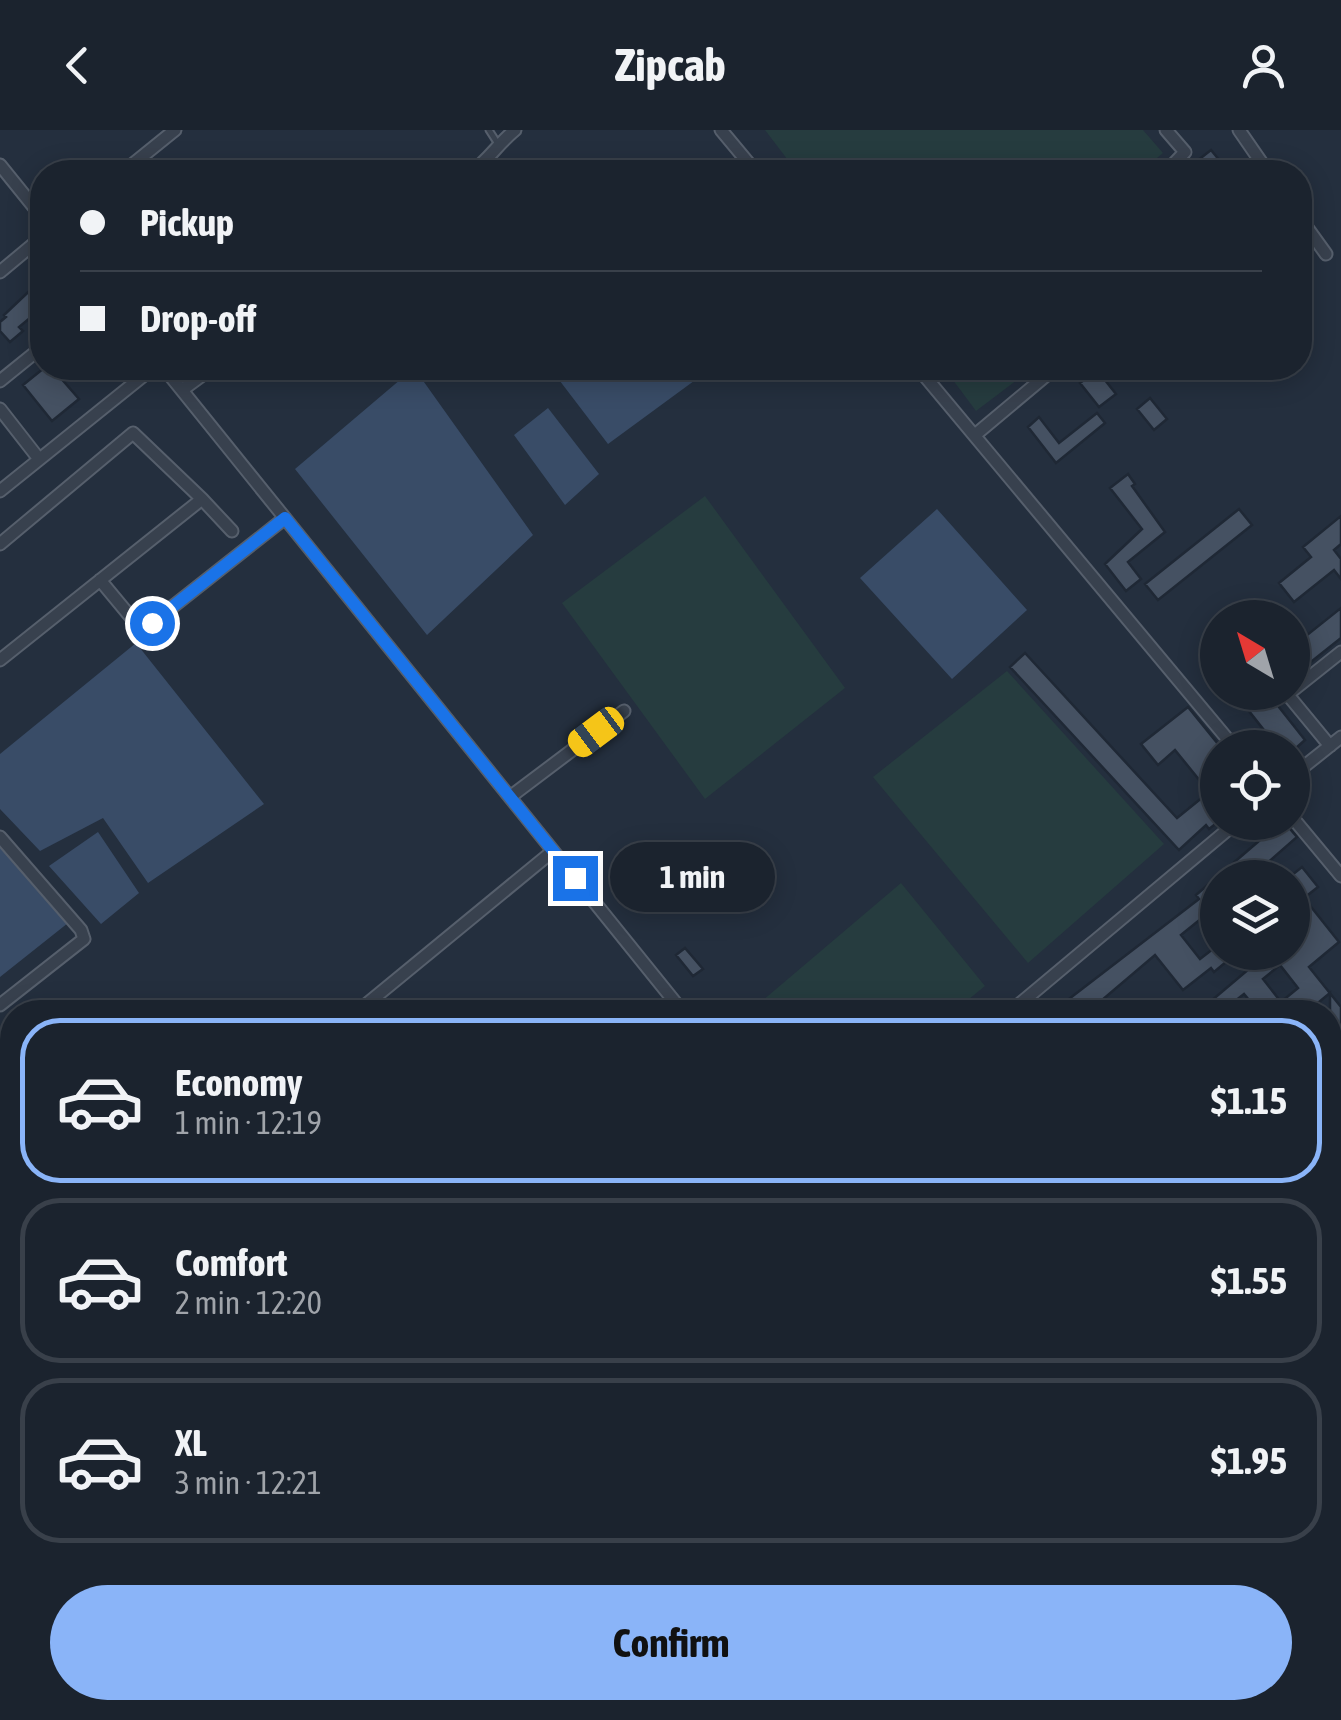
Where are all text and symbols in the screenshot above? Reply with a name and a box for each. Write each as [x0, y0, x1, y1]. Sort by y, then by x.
icon: back [50, 38, 105, 93]
icon: person [1236, 38, 1291, 93]
text: Zipcab [615, 39, 726, 91]
text: Pickup [140, 201, 234, 244]
text: Drop-off [140, 297, 256, 340]
north arrow [1200, 600, 1310, 710]
map controls [1200, 600, 1310, 970]
route start [130, 601, 175, 646]
car [563, 702, 629, 762]
button: locate [1200, 730, 1310, 840]
callout: 1 min [610, 843, 775, 913]
route end [553, 856, 598, 901]
text: 1 min [660, 858, 725, 895]
button: layers [1200, 860, 1310, 970]
icon: car [55, 1056, 145, 1146]
text: Economy [175, 1061, 302, 1104]
text: $1.15 [1211, 1079, 1287, 1122]
text: 1 min · 12:19 [175, 1104, 322, 1141]
icon: car [55, 1236, 145, 1326]
text: Comfort [175, 1241, 287, 1284]
text: $1.55 [1211, 1259, 1287, 1302]
text: 2 min · 12:20 [175, 1284, 322, 1321]
icon: car [55, 1416, 145, 1506]
text: XL [175, 1421, 207, 1464]
text: $1.95 [1211, 1439, 1287, 1482]
text: 3 min · 12:21 [175, 1464, 322, 1501]
button: Confirm [50, 1585, 1292, 1700]

